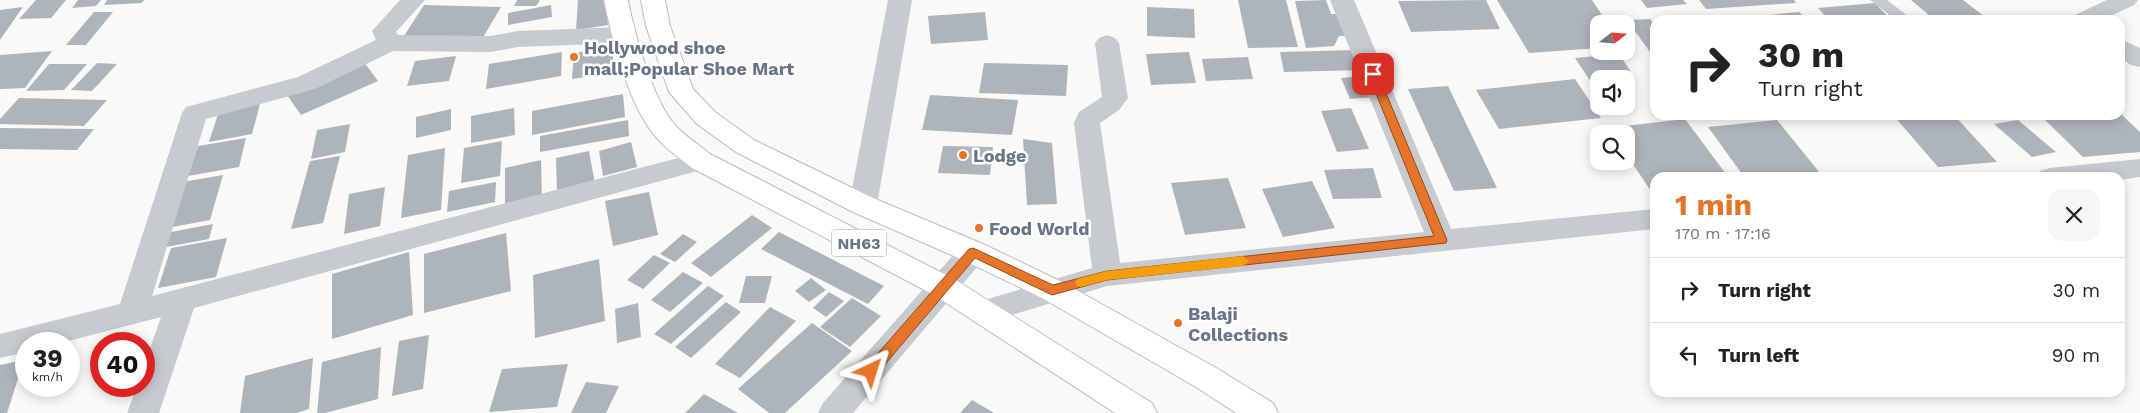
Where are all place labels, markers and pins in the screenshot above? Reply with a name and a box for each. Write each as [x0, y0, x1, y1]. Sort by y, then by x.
place label: Hollywood shoe mall;Popular Shoe Mart [584, 37, 794, 79]
marker: Hollywood shoe mall;Popular Shoe Mart [568, 51, 580, 63]
pin [1352, 53, 1394, 95]
place label: Lodge [973, 145, 1026, 166]
marker: Lodge [957, 149, 969, 161]
place label: Food World [989, 218, 1089, 239]
marker: Food World [973, 222, 985, 234]
place label: Balaji Collections [1188, 303, 1288, 345]
marker: Balaji Collections [1172, 317, 1184, 329]

